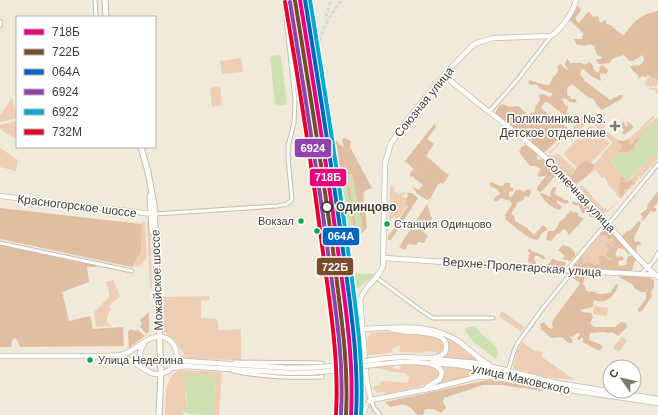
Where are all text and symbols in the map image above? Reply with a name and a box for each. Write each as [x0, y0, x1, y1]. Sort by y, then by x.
legend [16, 16, 156, 148]
text: 718Б [52, 25, 80, 39]
text: 722Б [52, 45, 80, 59]
street label: Союзная улица [392, 64, 457, 140]
text: 064А [52, 65, 80, 79]
text: 6924 [52, 85, 79, 99]
text: 6922 [52, 105, 79, 119]
place label: Поликлиника №3. Детское отделение [500, 112, 606, 140]
marker: Поликлиника №3. Детское отделение [609, 120, 621, 132]
text: 732М [52, 125, 82, 139]
line badge: 6924 [294, 138, 332, 158]
text: 6924 [301, 142, 326, 154]
street label: Солнечная улица [542, 155, 619, 236]
line badge: 718Б [309, 168, 347, 187]
text: 718Б [315, 171, 341, 183]
street label: Красногорское шоссе [17, 192, 138, 220]
place label: Одинцово [336, 200, 397, 214]
marker: Одинцово [321, 201, 333, 213]
place label: Вокзал [258, 215, 294, 227]
marker: Вокзал [296, 216, 306, 226]
place label: Станция Одинцово [394, 218, 492, 230]
marker: Станция Одинцово [382, 219, 392, 229]
unlabelled marker [312, 226, 322, 236]
line badge: 064А [322, 227, 360, 246]
street label: Можайское шоссе [148, 229, 166, 331]
text: 064А [328, 230, 354, 242]
street label: Верхне-Пролетарская улица [442, 254, 602, 280]
line badge: 722Б [316, 257, 354, 276]
text: 722Б [322, 261, 348, 273]
place label: Улица Неделина [98, 354, 184, 366]
marker: Улица Неделина [85, 355, 95, 365]
north arrow [602, 359, 642, 399]
street label: улица Маковского [471, 361, 572, 397]
text: С [607, 367, 621, 380]

